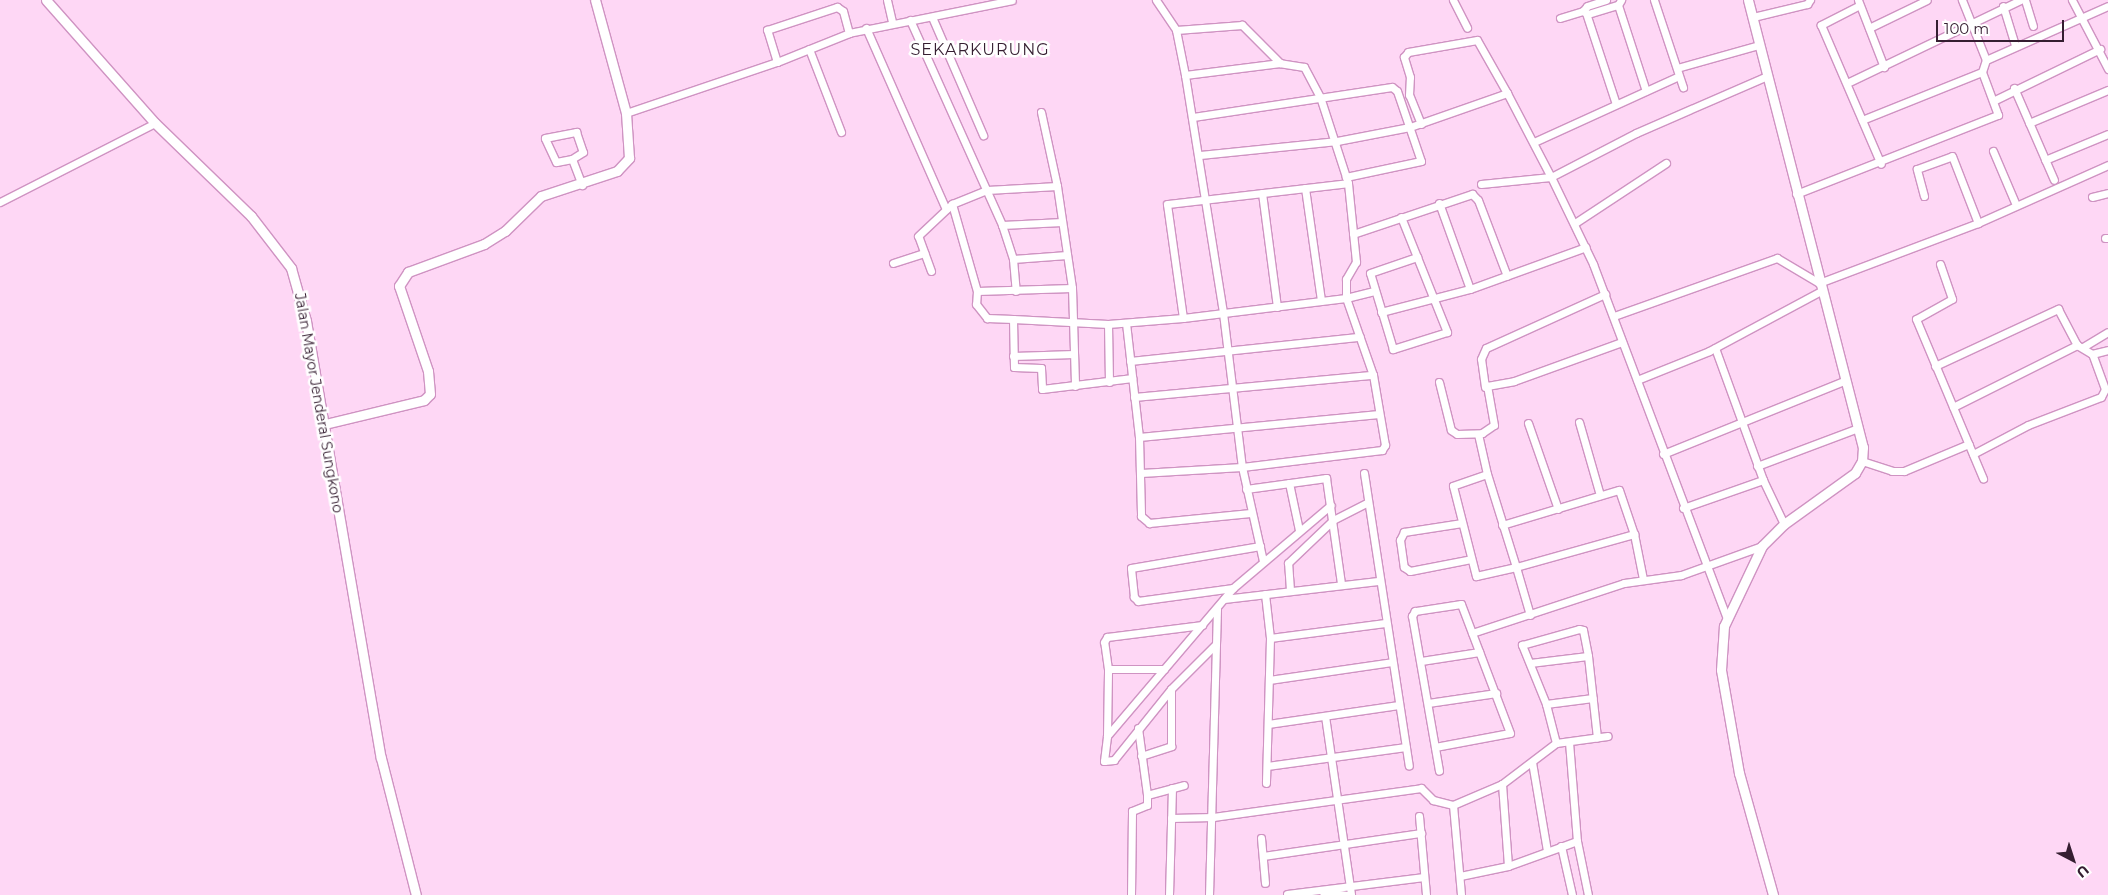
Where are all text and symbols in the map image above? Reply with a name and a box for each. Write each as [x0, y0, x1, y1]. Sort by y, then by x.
scale bar [1938, 10, 2066, 42]
text: 100 m [1944, 19, 1989, 38]
district label: SEKARKURUNG [909, 40, 1051, 60]
street label: Jalan Mayor Jenderal Sungkono [291, 292, 347, 514]
north arrow [2048, 835, 2098, 885]
text: U [2073, 861, 2093, 882]

